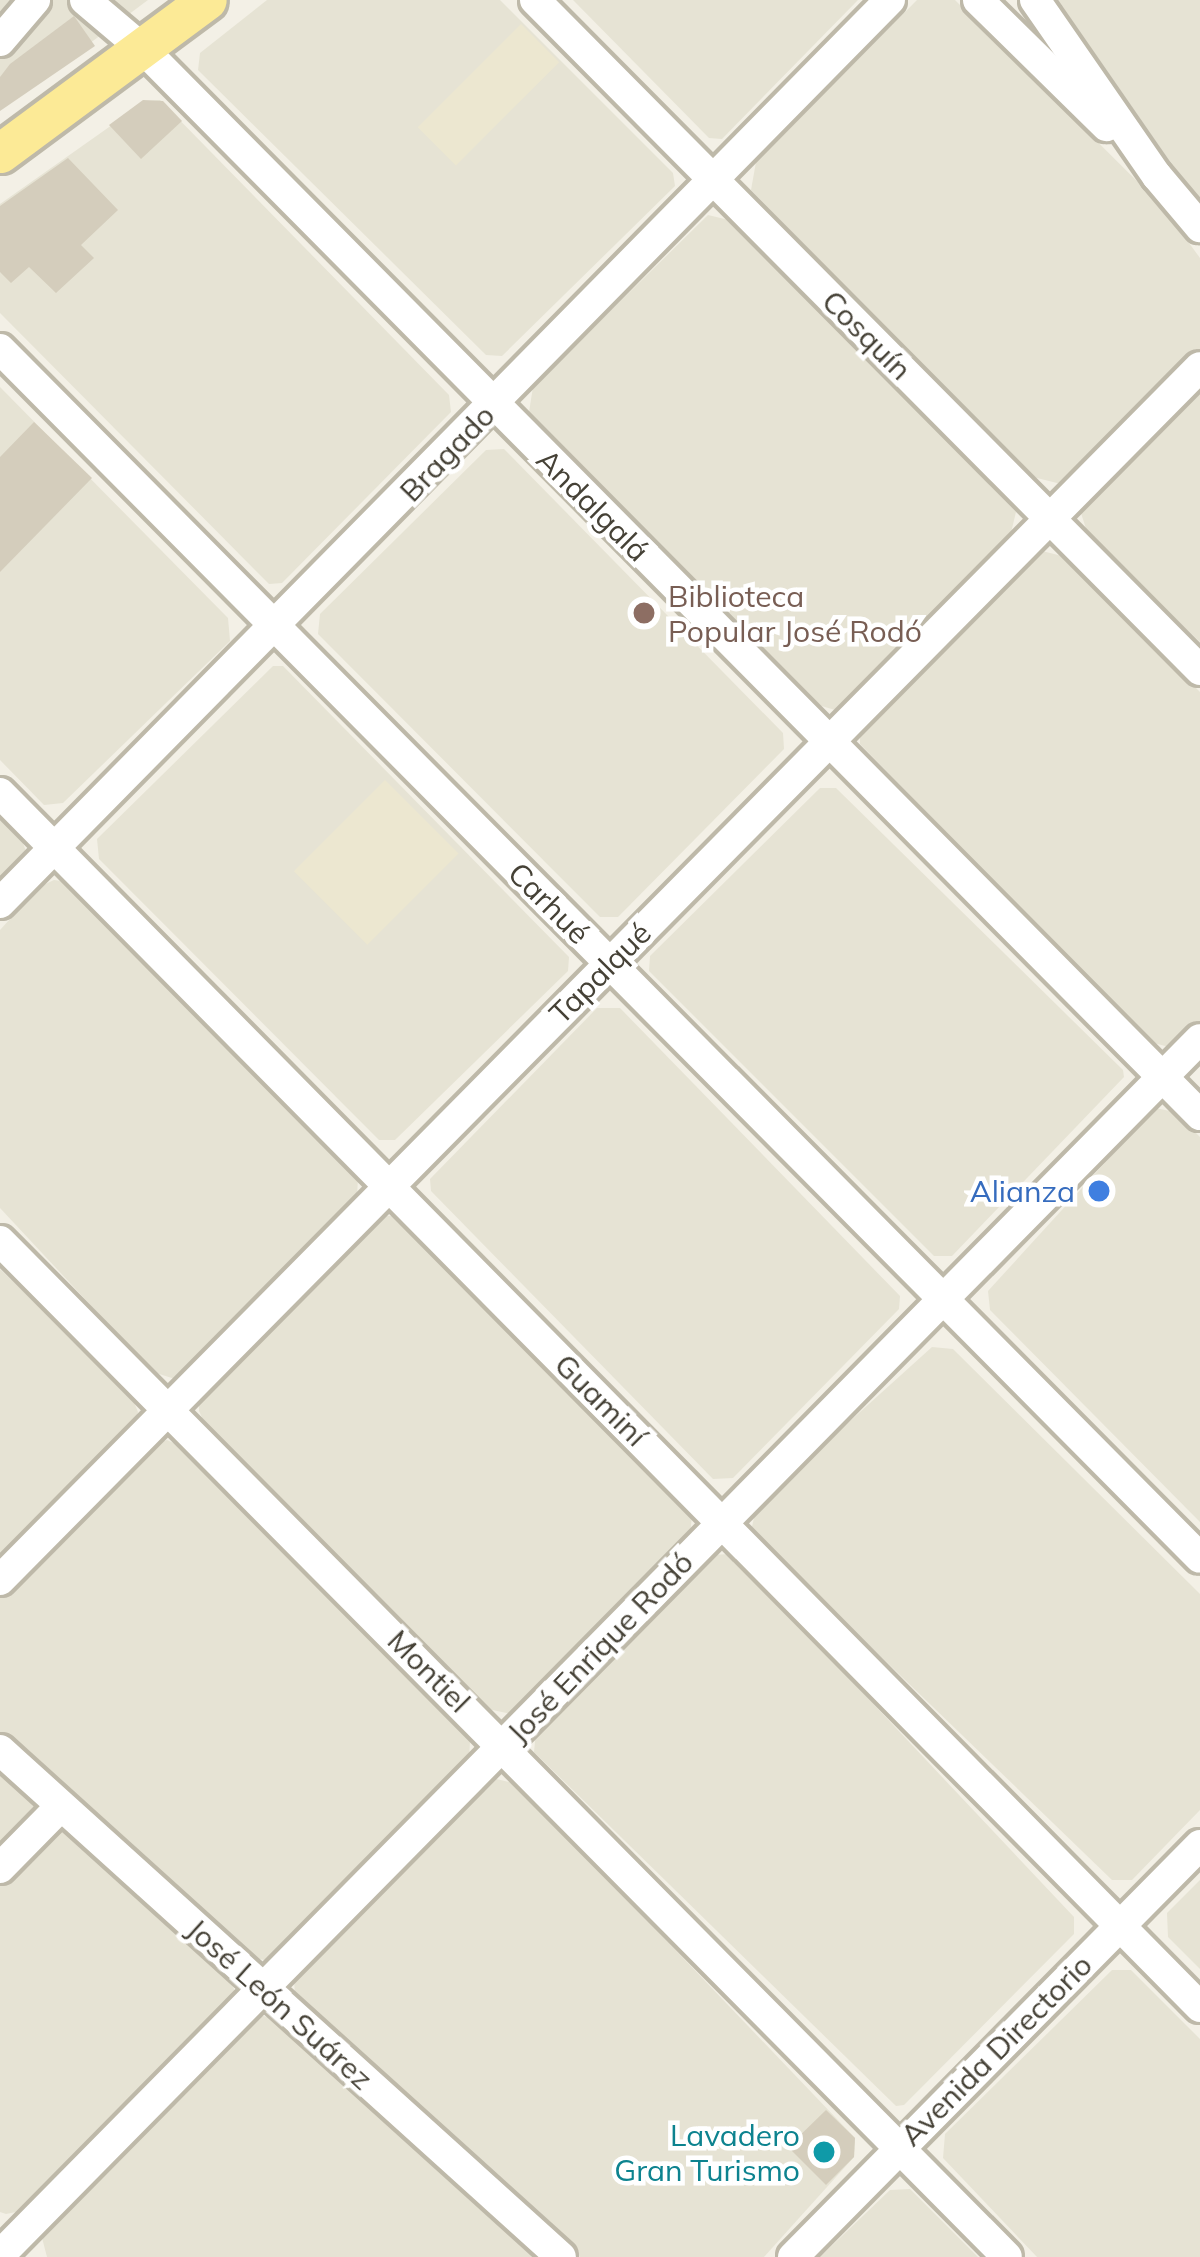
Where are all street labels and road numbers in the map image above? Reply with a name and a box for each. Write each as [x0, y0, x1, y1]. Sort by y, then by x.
street label: Cosquín [815, 283, 919, 387]
street label: Bragado [392, 397, 502, 509]
street label: Andalgalá [529, 441, 657, 569]
street label: Carhué [501, 855, 597, 951]
street label: Tapalqué [542, 915, 658, 1031]
street label: Guaminí [547, 1346, 655, 1454]
street label: José Enrique Rodó [500, 1544, 700, 1750]
street label: Montiel [380, 1622, 478, 1720]
street label: José León Suárez [180, 1911, 380, 2097]
street label: Avenida Directorio [893, 1947, 1099, 2153]

